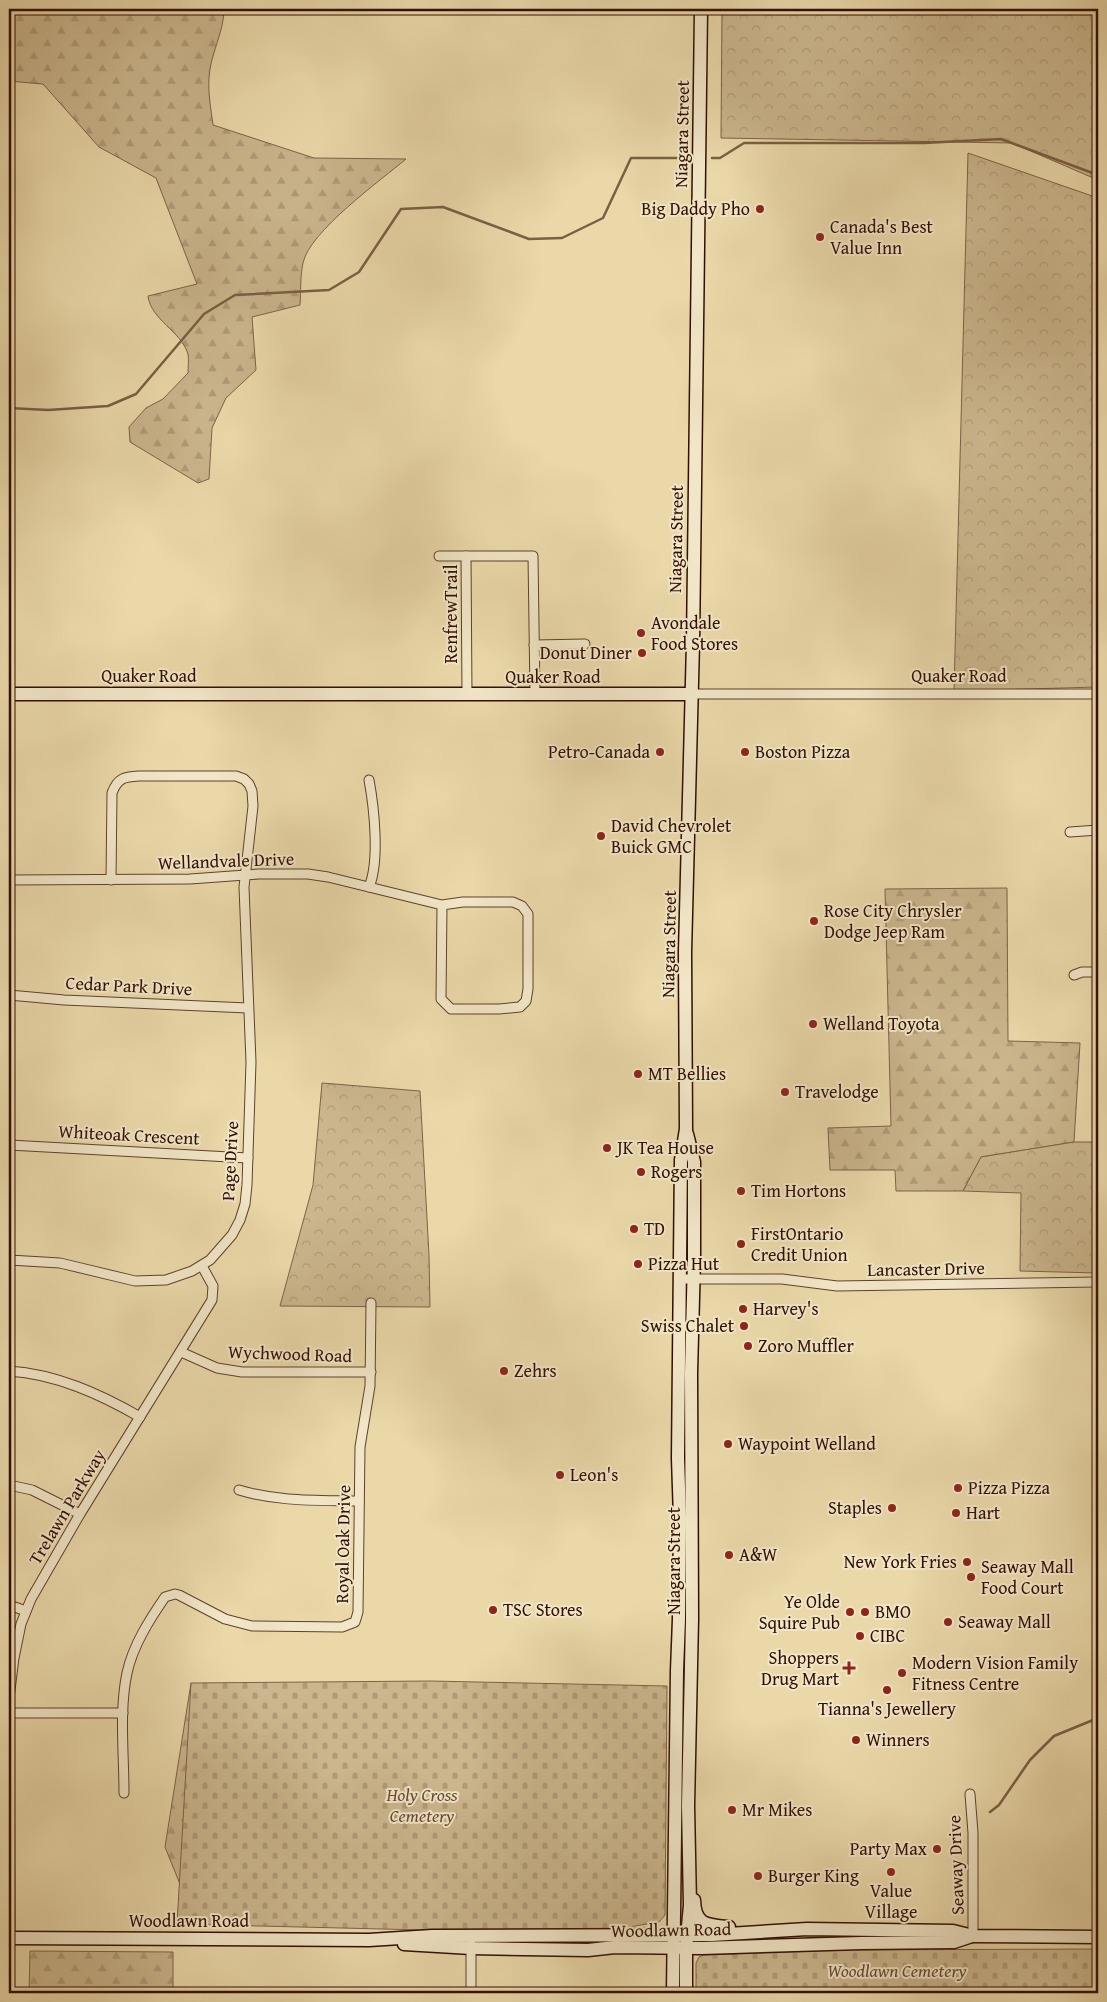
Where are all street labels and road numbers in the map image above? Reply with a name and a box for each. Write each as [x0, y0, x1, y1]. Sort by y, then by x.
street label: Niagara Street [667, 79, 696, 188]
street label: Niagara Street [661, 484, 690, 593]
street label: RenfrewTrail [437, 564, 464, 664]
street label: Quaker Road [101, 662, 197, 689]
street label: Quaker Road [911, 662, 1007, 689]
street label: Quaker Road [505, 663, 601, 690]
street label: Wellandvale Drive [157, 845, 295, 876]
street label: Niagara Street [654, 889, 683, 998]
street label: Cedar Park Drive [65, 969, 193, 1002]
street label: Whiteoak Crescent [58, 1117, 201, 1152]
street label: Page Drive [214, 1120, 245, 1202]
street label: Lancaster Drive [867, 1254, 985, 1283]
street label: Wychwood Road [227, 1338, 353, 1369]
street label: Trelawn Parkway [21, 1444, 112, 1570]
street label: Royal Oak Drive [328, 1484, 357, 1604]
street label: Niagara Street [660, 1506, 687, 1615]
street label: Seaway Drive [940, 1815, 971, 1915]
street label: Woodlawn Road [129, 1907, 250, 1934]
street label: Woodlawn Road [611, 1915, 732, 1944]

